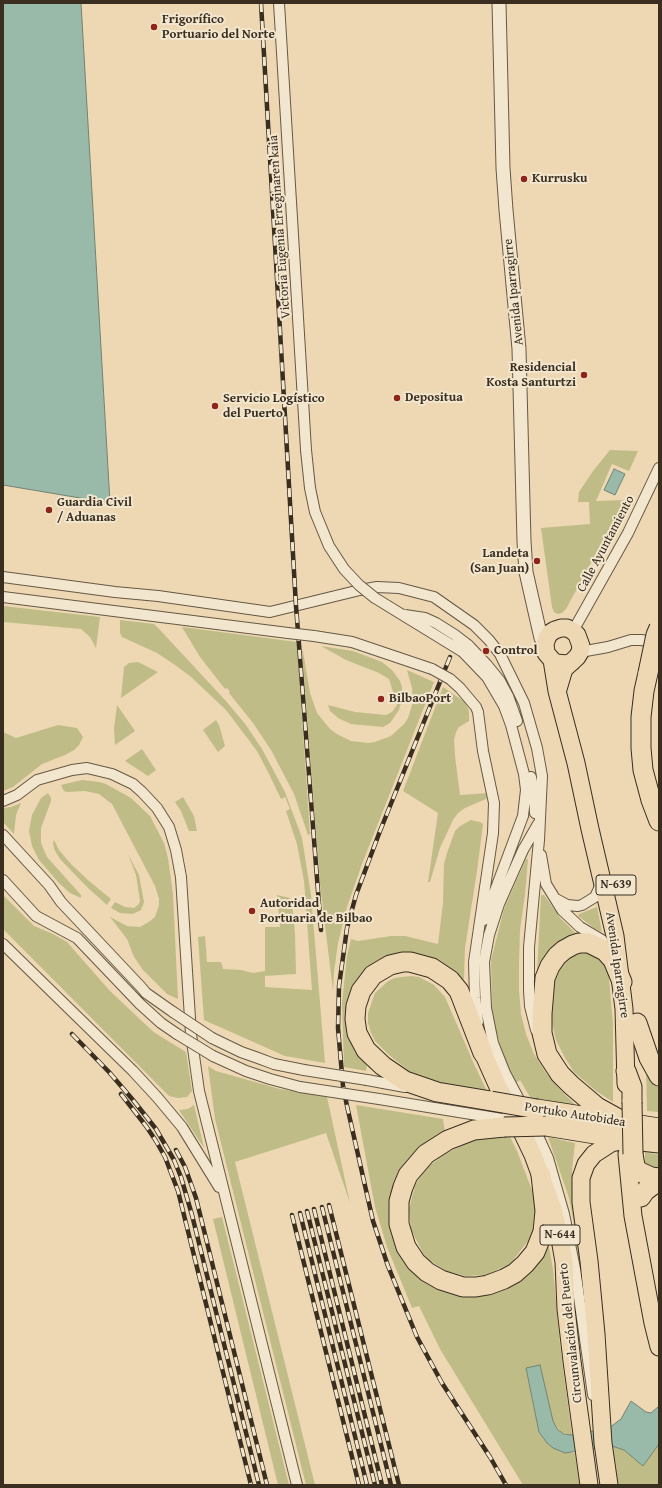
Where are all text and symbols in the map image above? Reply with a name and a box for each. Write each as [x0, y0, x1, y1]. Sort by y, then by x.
place label: Frigorífico Portuario del Norte [162, 12, 275, 43]
marker: Frigorífico Portuario del Norte [149, 22, 159, 32]
street label: Victoria Eugenia Erreginaren kaia [266, 135, 294, 319]
place label: Kurrusku [532, 171, 588, 187]
marker: Kurrusku [519, 174, 529, 184]
street label: Avenida Iparragirre [501, 238, 527, 346]
place label: Residencial Kosta Santurtzi [486, 360, 576, 391]
marker: Residencial Kosta Santurtzi [579, 370, 589, 380]
place label: Depositua [405, 390, 463, 406]
place label: Servicio Logístico del Puerto [223, 391, 325, 422]
marker: Depositua [392, 393, 402, 403]
marker: Servicio Logístico del Puerto [210, 401, 220, 411]
street label: Calle Ayuntamiento [574, 493, 638, 595]
place label: Guardia Civil / Aduanas [57, 495, 132, 526]
marker: Guardia Civil / Aduanas [44, 505, 54, 515]
place label: Landeta (San Juan) [470, 546, 529, 577]
marker: Landeta (San Juan) [532, 556, 542, 566]
place label: Control [494, 643, 538, 659]
marker: Control [481, 646, 491, 656]
place label: BilbaoPort [389, 691, 451, 707]
marker: BilbaoPort [376, 694, 386, 704]
road number: N-639 [596, 875, 636, 895]
place label: Autoridad Portuaria de Bilbao [260, 896, 373, 927]
marker: Autoridad Portuaria de Bilbao [247, 906, 257, 916]
street label: Avenida Iparragirre [602, 911, 632, 1019]
street label: Portuko Autobidea [523, 1099, 627, 1131]
road number: N-644 [540, 1225, 580, 1245]
street label: Circunvalación del Puerto [556, 1262, 586, 1404]

